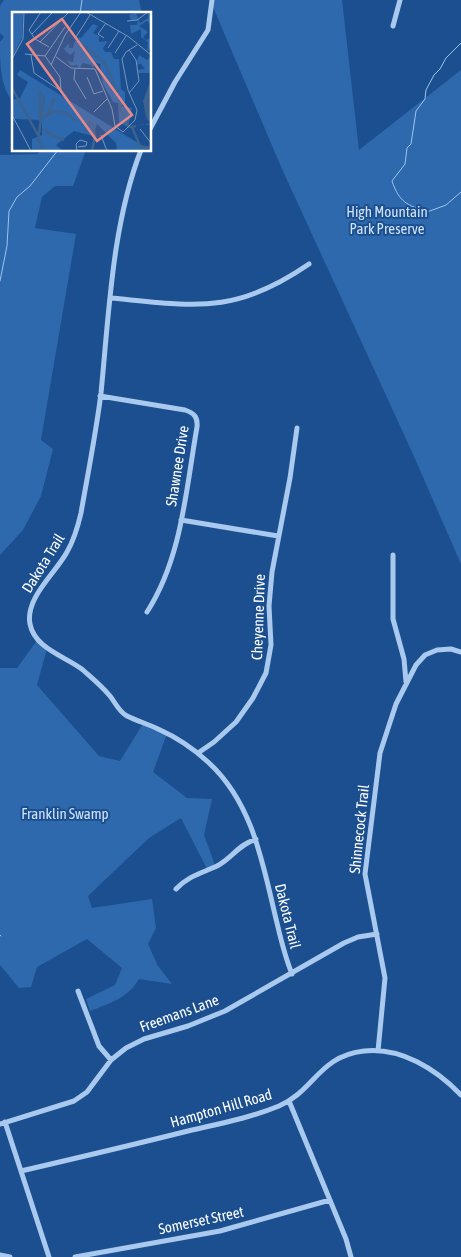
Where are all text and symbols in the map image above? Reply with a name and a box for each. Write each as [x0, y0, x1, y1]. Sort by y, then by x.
inset map [12, 12, 151, 151]
park label: High Mountain Park Preserve [346, 203, 428, 237]
street label: Shawnee Drive [162, 424, 192, 508]
street label: Dakota Trail [18, 530, 68, 596]
street label: Cheyenne Drive [248, 574, 268, 660]
street label: Shinnecock Trail [346, 784, 372, 874]
park label: Franklin Swamp [21, 805, 109, 822]
street label: Dakota Trail [272, 882, 304, 950]
street label: Freemans Lane [137, 991, 221, 1035]
street label: Hampton Hill Road [168, 1085, 274, 1131]
street label: Somerset Street [157, 1203, 245, 1237]

